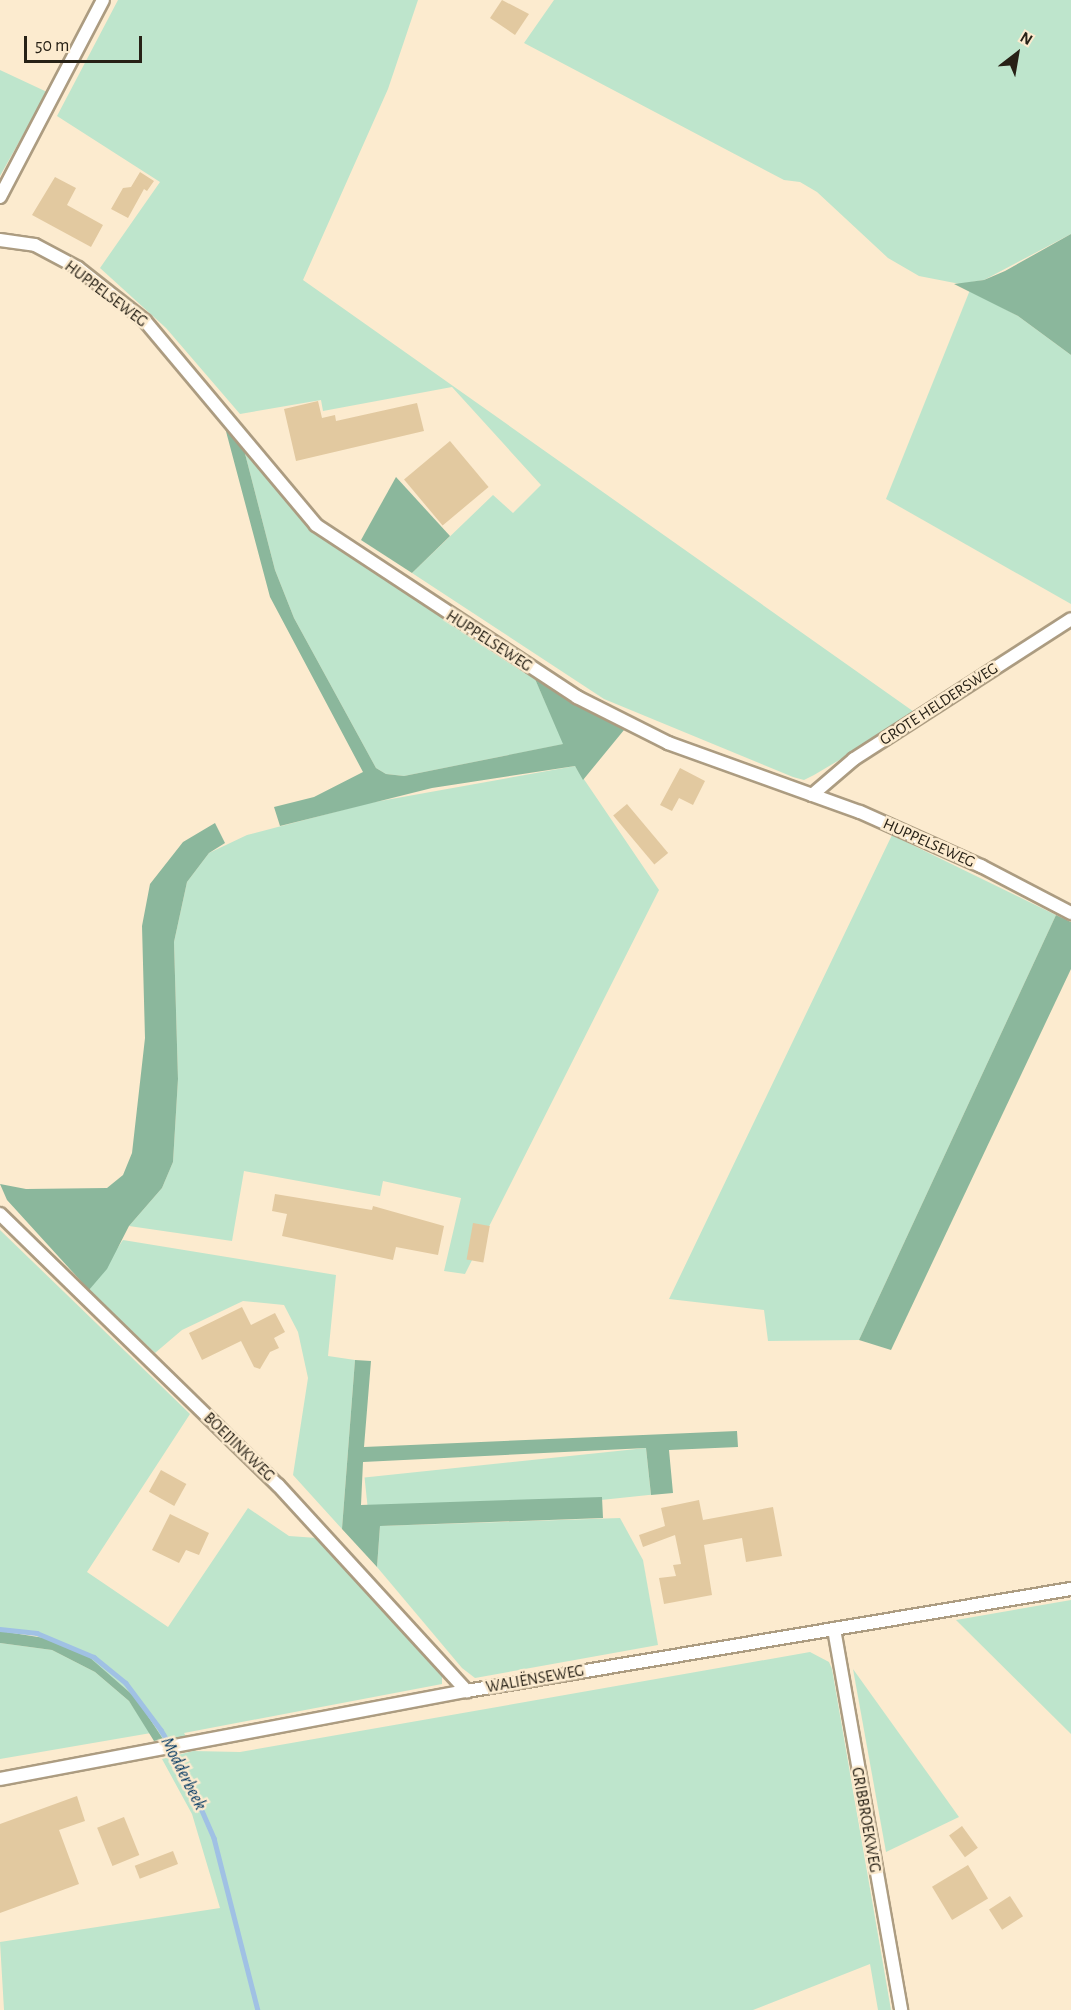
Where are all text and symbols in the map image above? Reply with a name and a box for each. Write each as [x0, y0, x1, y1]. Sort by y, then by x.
scale bar [27, 24, 146, 62]
north arrow [987, 24, 1047, 84]
text: N [1017, 29, 1035, 48]
text: 50 m [35, 37, 69, 55]
street label: HUPPELSEWEG [61, 257, 151, 331]
street label: HUPPELSEWEG [442, 606, 536, 676]
street label: GROTE HELDERSWEG [876, 659, 1002, 749]
street label: HUPPELSEWEG [880, 814, 978, 872]
street label: BOEIJINKWEG [200, 1408, 278, 1486]
street label: WALIËNSEWEG [484, 1661, 586, 1697]
water label: Modderbeek [155, 1734, 211, 1814]
street label: GRIBBROEKWEG [847, 1766, 885, 1874]

